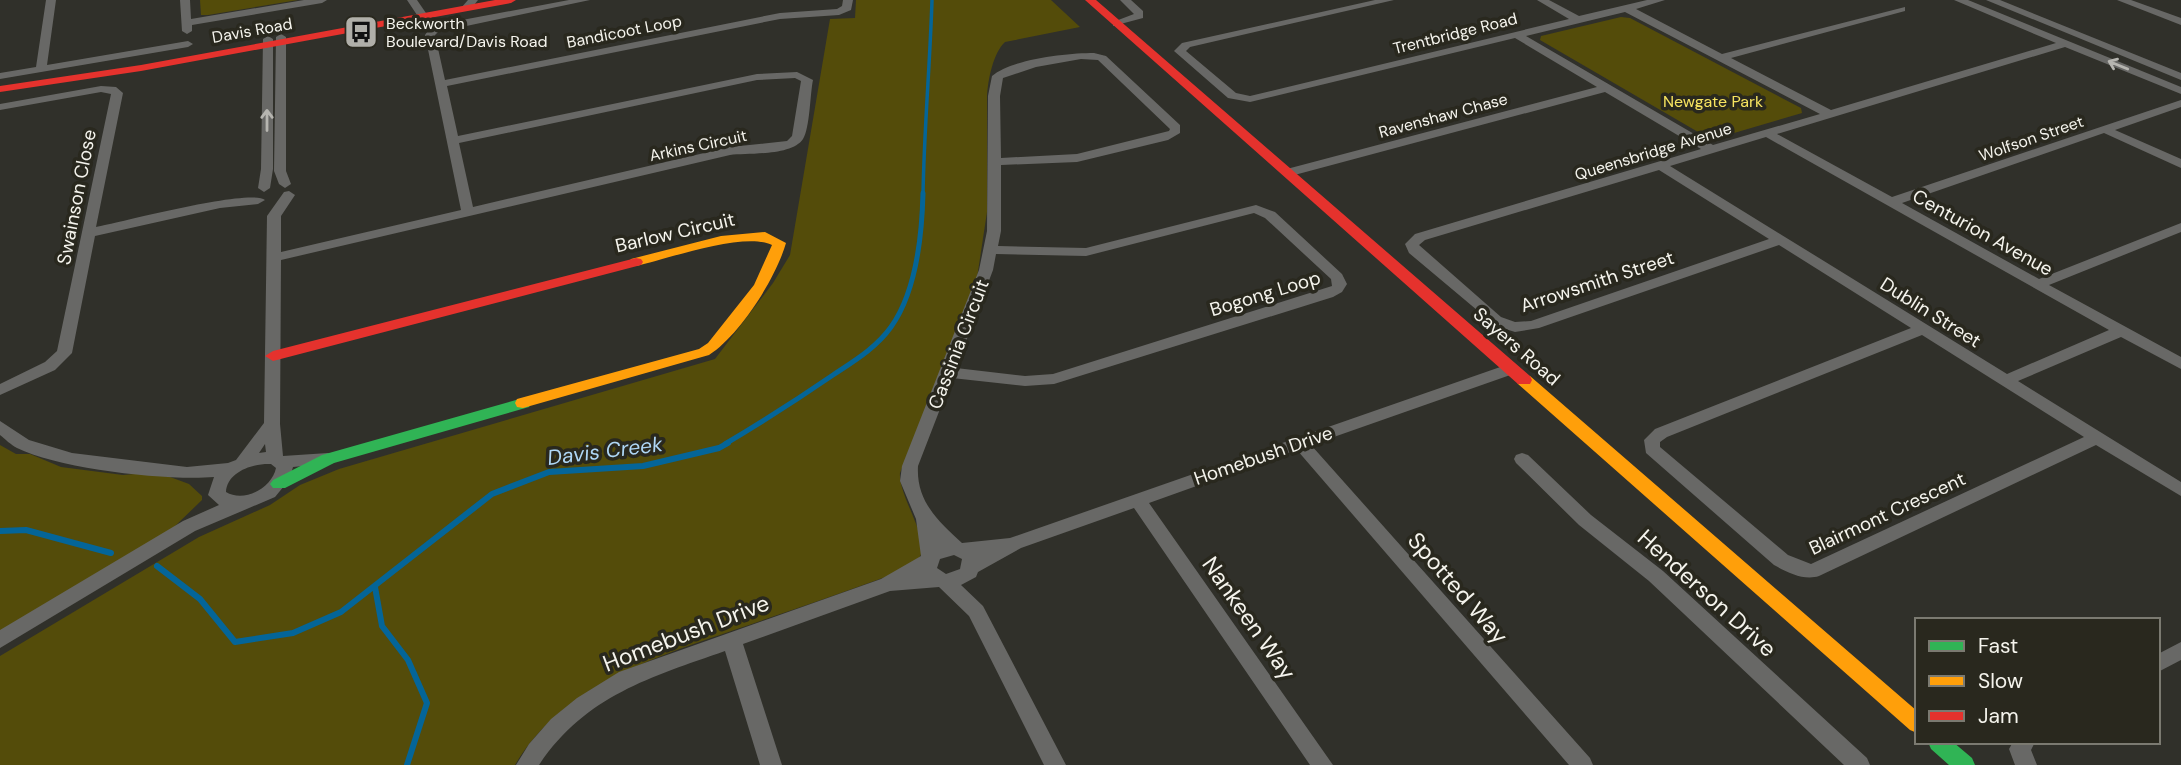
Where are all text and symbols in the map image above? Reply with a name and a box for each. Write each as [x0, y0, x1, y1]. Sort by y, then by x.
street label: Trentbridge Road [1391, 8, 1519, 59]
street label: Bandicoot Loop [565, 10, 683, 53]
street label: Davis Road [210, 13, 294, 48]
bus stop icon: Beckworth Boulevard/Davis Road [342, 13, 380, 51]
place label: Beckworth Boulevard/Davis Road [386, 13, 547, 52]
one-way arrow [2107, 58, 2129, 71]
street label: Ravenshaw Chase [1376, 88, 1510, 143]
park label: Newgate Park [1663, 91, 1763, 112]
one-way arrow [260, 109, 274, 132]
street label: Wolfson Street [1976, 111, 2086, 166]
street label: Queensbridge Avenue [1572, 118, 1734, 185]
street label: Arkins Circuit [647, 125, 749, 166]
street label: Swainson Close [51, 127, 102, 267]
street label: Centurion Avenue [1908, 183, 2057, 281]
street label: Barlow Circuit [613, 207, 737, 258]
street label: Arrowsmith Street [1517, 245, 1677, 318]
street label: Bogong Loop [1207, 265, 1324, 322]
street label: Dublin Street [1876, 271, 1986, 353]
street label: Cassinia Circuit [922, 276, 995, 413]
street label: Sayers Road [1468, 302, 1565, 391]
street label: Homebush Drive [1190, 420, 1336, 491]
water label: Davis Creek [546, 430, 664, 472]
street label: Blairmont Crescent [1805, 466, 1969, 561]
street label: Henderson Drive [1631, 523, 1783, 663]
street label: Spotted Way [1401, 526, 1515, 650]
street label: Nankeen Way [1195, 550, 1303, 686]
street label: Homebush Drive [599, 587, 773, 679]
legend [1915, 618, 2160, 744]
text: Fast [1978, 632, 2018, 660]
text: Slow [1978, 667, 2023, 695]
text: Jam [1978, 702, 2019, 730]

